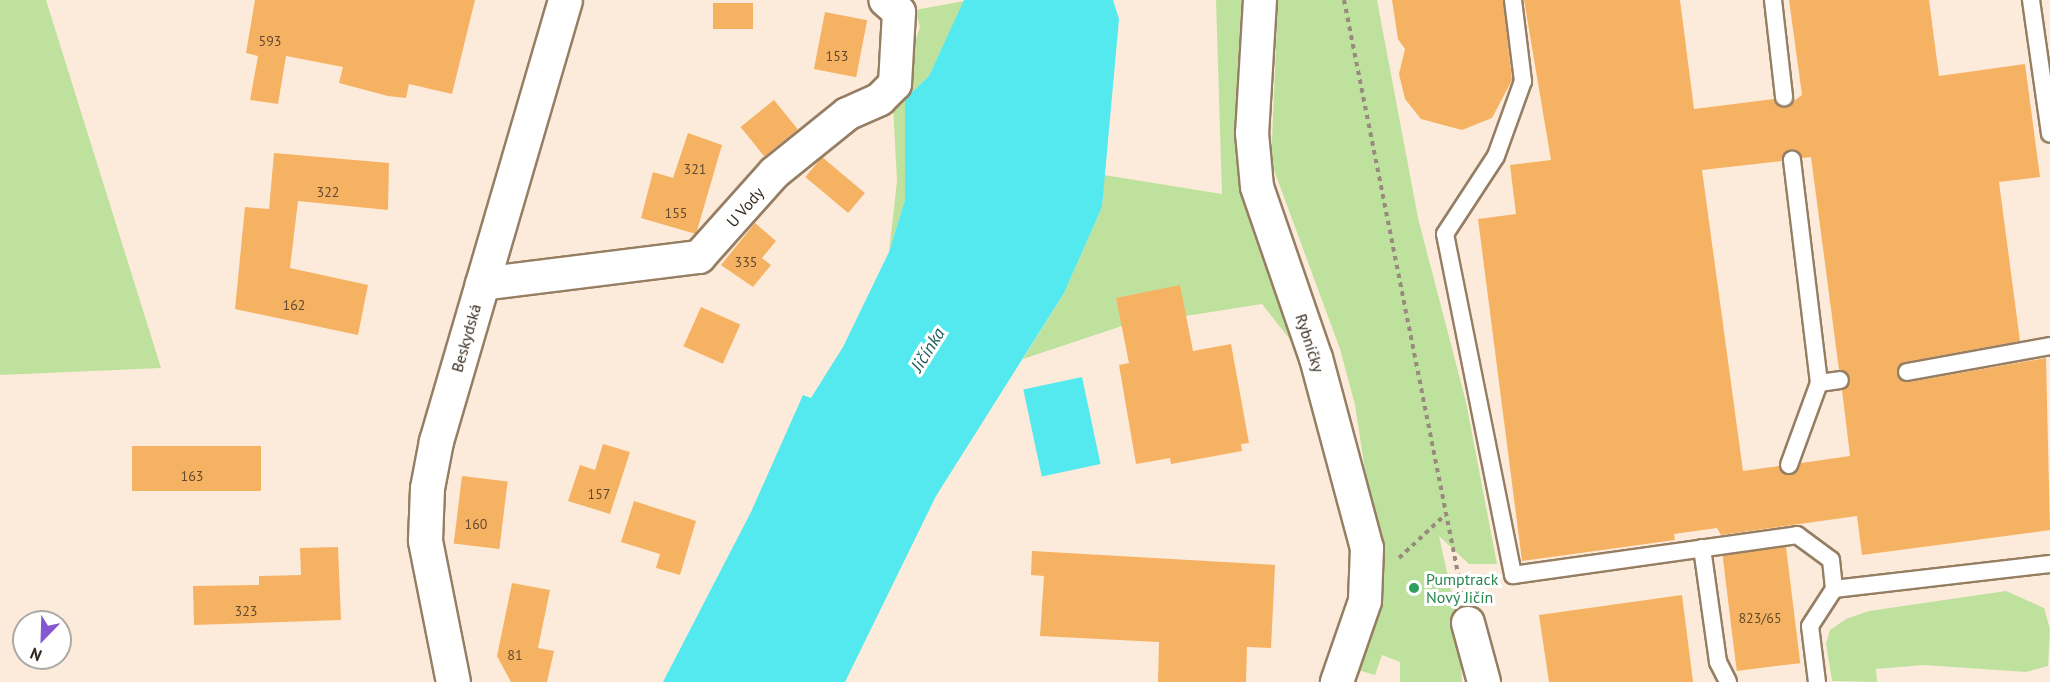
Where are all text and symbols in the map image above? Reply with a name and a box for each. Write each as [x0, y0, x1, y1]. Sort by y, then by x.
house number: 593 [259, 33, 281, 49]
house number: 153 [826, 48, 848, 64]
house number: 321 [684, 161, 706, 177]
street label: U Vody [722, 183, 768, 231]
house number: 322 [317, 184, 339, 200]
house number: 155 [665, 205, 687, 221]
house number: 335 [735, 254, 757, 270]
house number: 162 [283, 297, 305, 313]
street label: Beskydská [447, 302, 485, 374]
street label: Rybníčky [1292, 311, 1328, 375]
water label: Jičínka [906, 324, 950, 376]
house number: 163 [181, 468, 203, 484]
house number: 157 [588, 486, 610, 502]
house number: 160 [465, 516, 487, 532]
place label: Pumptrack Nový Jičín [1426, 569, 1498, 607]
marker: Pumptrack Nový Jičín [1407, 581, 1421, 595]
house number: 323 [235, 603, 257, 619]
north arrow [12, 610, 72, 670]
house number: 823/65 [1738, 610, 1782, 626]
text: N [27, 643, 45, 666]
house number: 81 [507, 647, 523, 663]

